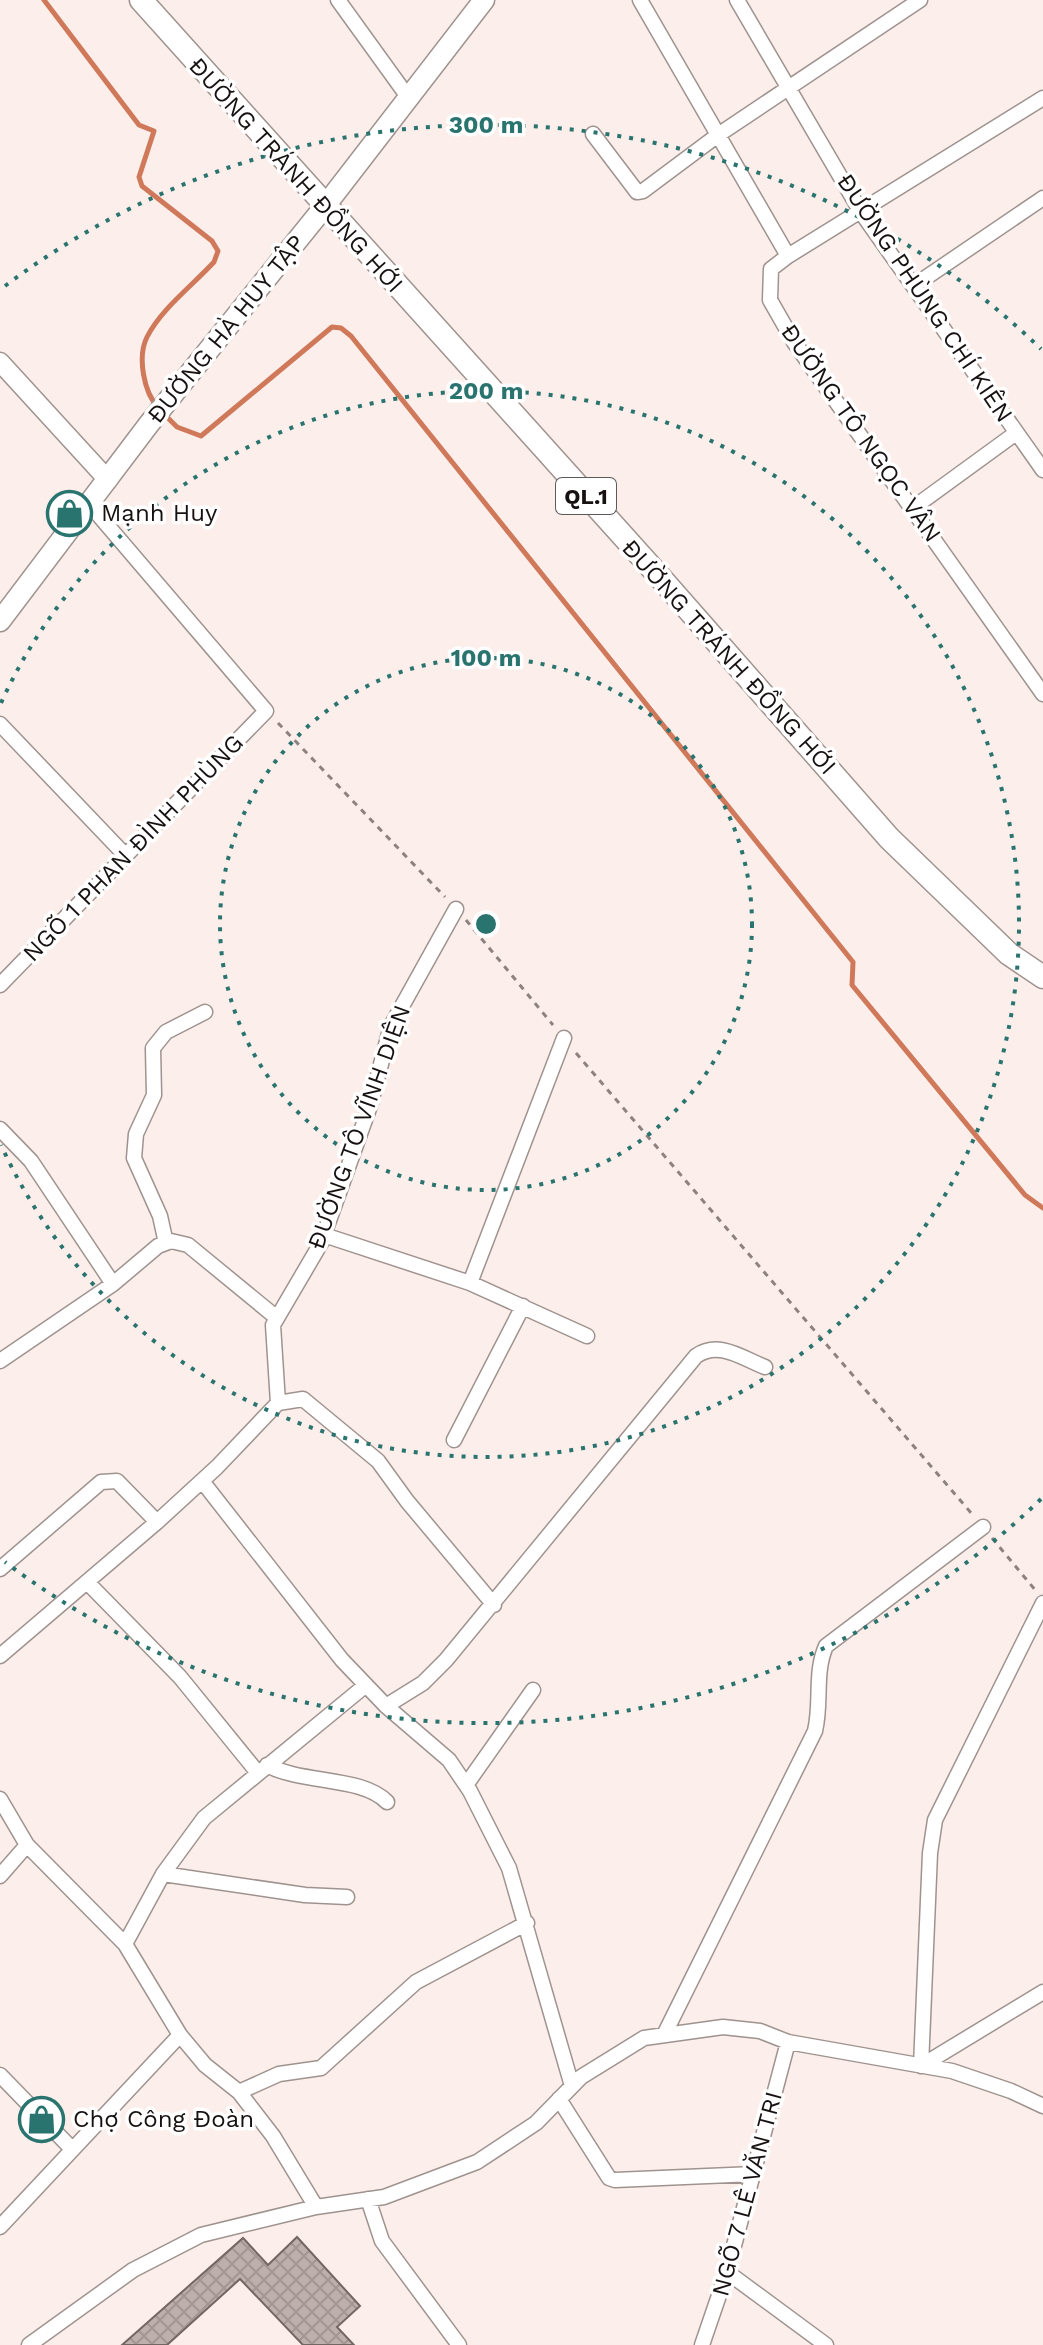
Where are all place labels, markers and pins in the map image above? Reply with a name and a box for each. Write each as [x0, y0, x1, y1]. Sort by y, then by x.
shop icon: Mạnh Huy [46, 489, 94, 537]
place label: Mạnh Huy [101, 499, 218, 527]
centre of rings [472, 910, 500, 938]
shop icon: Chợ Công Đoàn [18, 2095, 66, 2143]
place label: Chợ Công Đoàn [73, 2105, 254, 2133]

